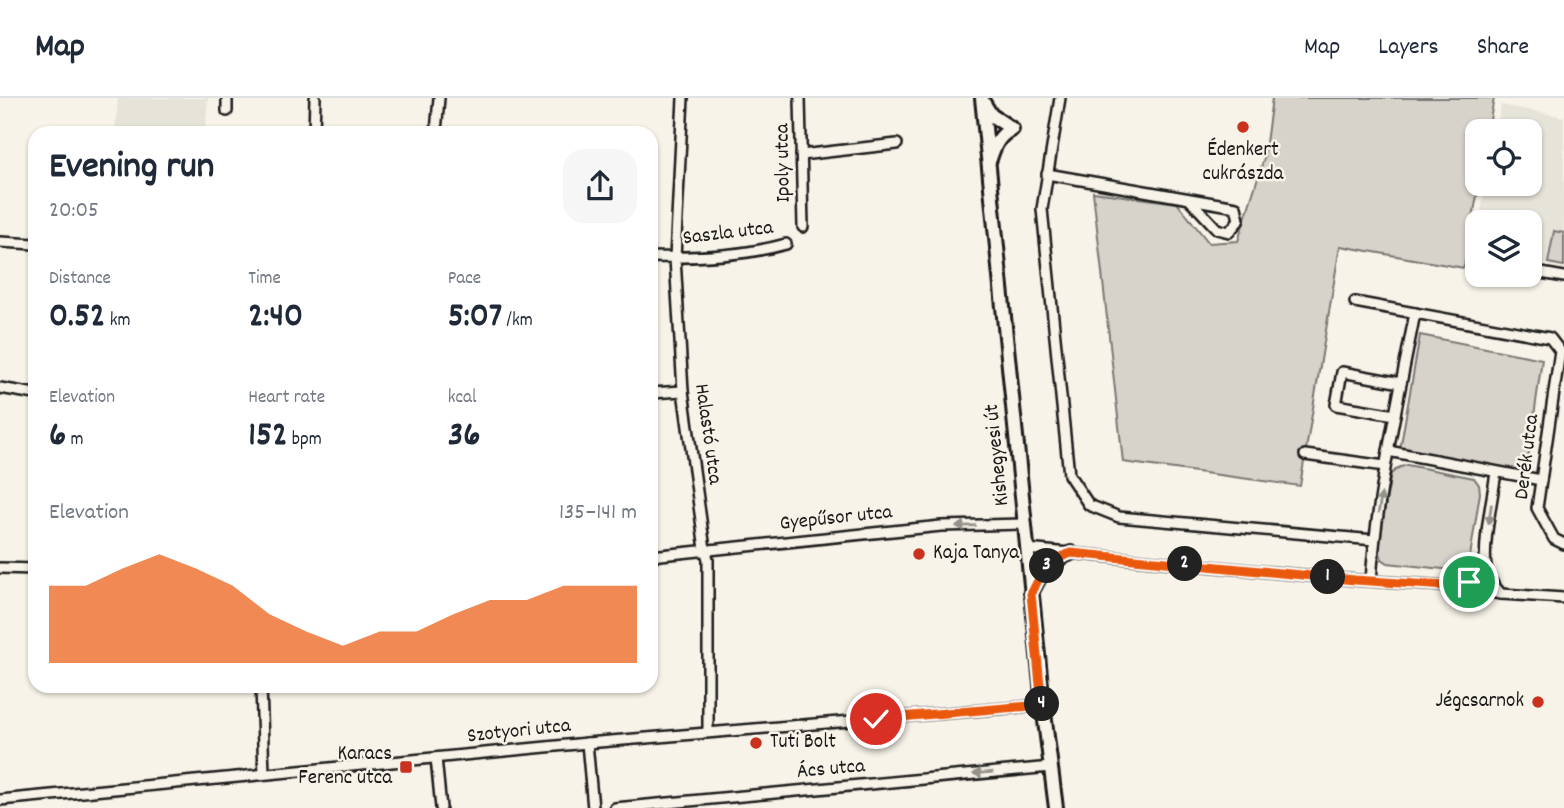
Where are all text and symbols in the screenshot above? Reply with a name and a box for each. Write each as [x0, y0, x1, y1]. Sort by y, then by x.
text: Map [35, 25, 85, 72]
text: Map [1304, 31, 1340, 65]
text: Layers [1378, 31, 1439, 65]
text: Share [1477, 31, 1529, 65]
marker: Édenkert cukrászda [1235, 119, 1251, 135]
map controls [1465, 119, 1542, 287]
button: locate [1465, 119, 1542, 196]
street label: Ipoly utca [768, 122, 800, 203]
place label: Édenkert cukrászda [1203, 136, 1285, 190]
text: Evening run [49, 141, 214, 196]
button: share [563, 149, 637, 223]
text: 20:05 [49, 195, 99, 228]
button: layers [1465, 210, 1542, 287]
street label: Saszla utca [681, 213, 776, 254]
text: Distance [49, 266, 111, 293]
text: Time [248, 266, 281, 293]
text: Pace [448, 266, 481, 293]
text: 0.52 [49, 293, 105, 343]
text: 2:40 [248, 293, 303, 343]
text: 5:07 [448, 293, 502, 343]
text: km [105, 308, 131, 335]
text: /km [502, 308, 533, 335]
street label: Halastó utca [685, 382, 729, 487]
text: Elevation [49, 385, 115, 412]
text: Heart rate [248, 385, 325, 412]
text: kcal [448, 385, 477, 412]
street label: Kishegyesi út [978, 402, 1018, 508]
text: 6 [49, 412, 66, 462]
text: 152 [248, 412, 288, 462]
text: 36 [448, 412, 480, 462]
street label: Derék utca [1508, 412, 1548, 501]
text: m [66, 427, 84, 454]
text: bpm [288, 427, 322, 454]
one-way arrow [1374, 492, 1385, 514]
text: Elevation [49, 497, 129, 530]
text: 135–141 m [559, 497, 637, 530]
street label: Gyepűsor utca [778, 498, 895, 540]
one-way arrow [1485, 504, 1496, 526]
one-way arrow [955, 520, 977, 531]
place label: Kaja Tanya [933, 539, 1020, 569]
marker: Kaja Tanya [911, 546, 927, 562]
pin: 2 [1168, 546, 1202, 582]
pin: 3 [1030, 548, 1064, 584]
text: 2 [1180, 550, 1189, 577]
text: 3 [1042, 552, 1051, 579]
pin [1439, 552, 1499, 612]
pin: 1 [1310, 560, 1346, 594]
text: 1 [1325, 563, 1330, 590]
icon: arrive [1450, 563, 1488, 601]
pin: 4 [1024, 686, 1060, 722]
place label: Jégcsarnok [1436, 687, 1524, 717]
pin [846, 689, 906, 749]
text: 4 [1038, 690, 1045, 717]
marker: Jégcsarnok [1530, 694, 1546, 710]
icon: check [857, 700, 895, 738]
street label: Szotyori utca [466, 712, 573, 752]
place label: Tuti Bolt [770, 728, 836, 758]
marker: Tuti Bolt [748, 735, 764, 751]
place label: Karacs Ferenc utca [298, 740, 393, 794]
street label: Ács utca [796, 752, 867, 788]
marker: Karacs Ferenc utca [398, 759, 414, 775]
one-way arrow [972, 768, 994, 779]

